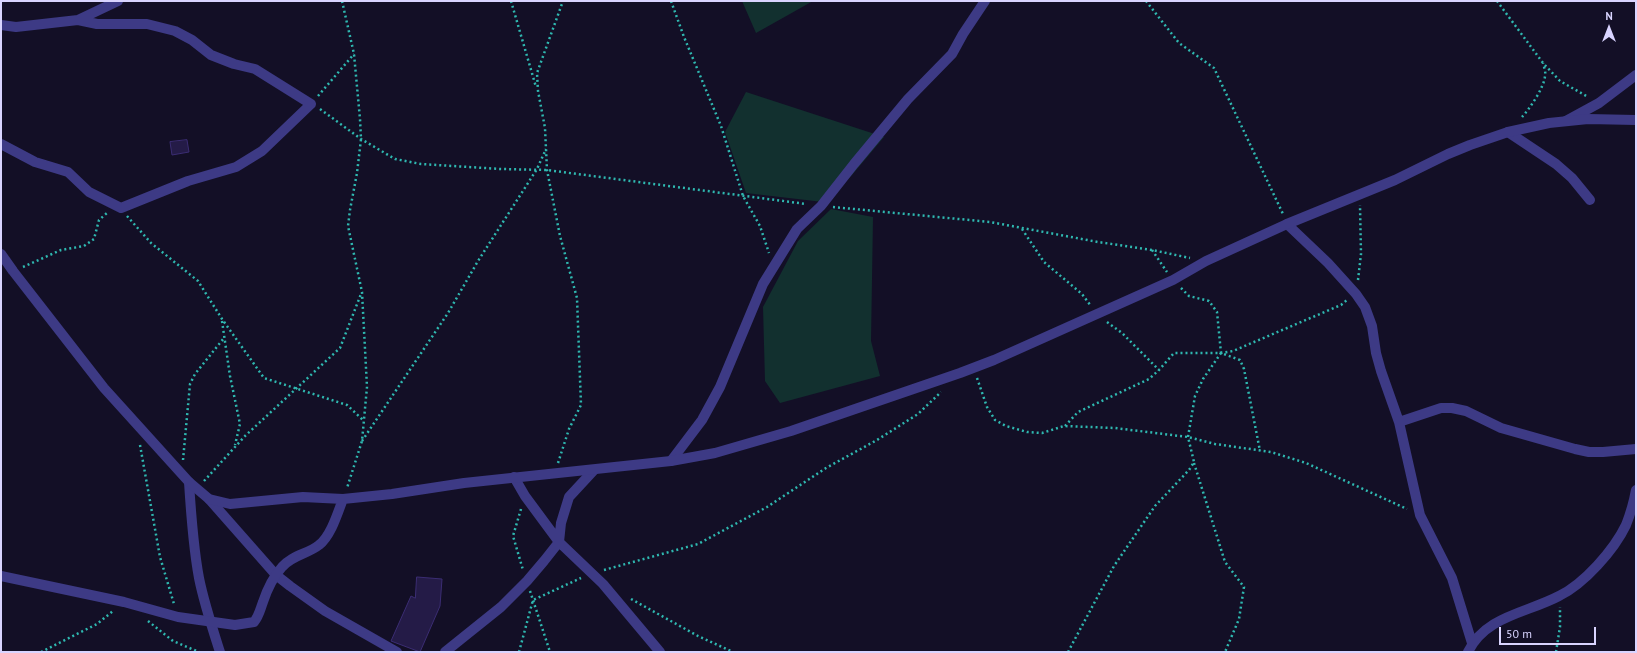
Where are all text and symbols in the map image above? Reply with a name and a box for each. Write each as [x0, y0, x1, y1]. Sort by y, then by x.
north arrow [1589, 8, 1629, 48]
text: N [1605, 9, 1613, 23]
scale bar [1501, 619, 1598, 645]
text: 50 m [1506, 626, 1532, 641]

